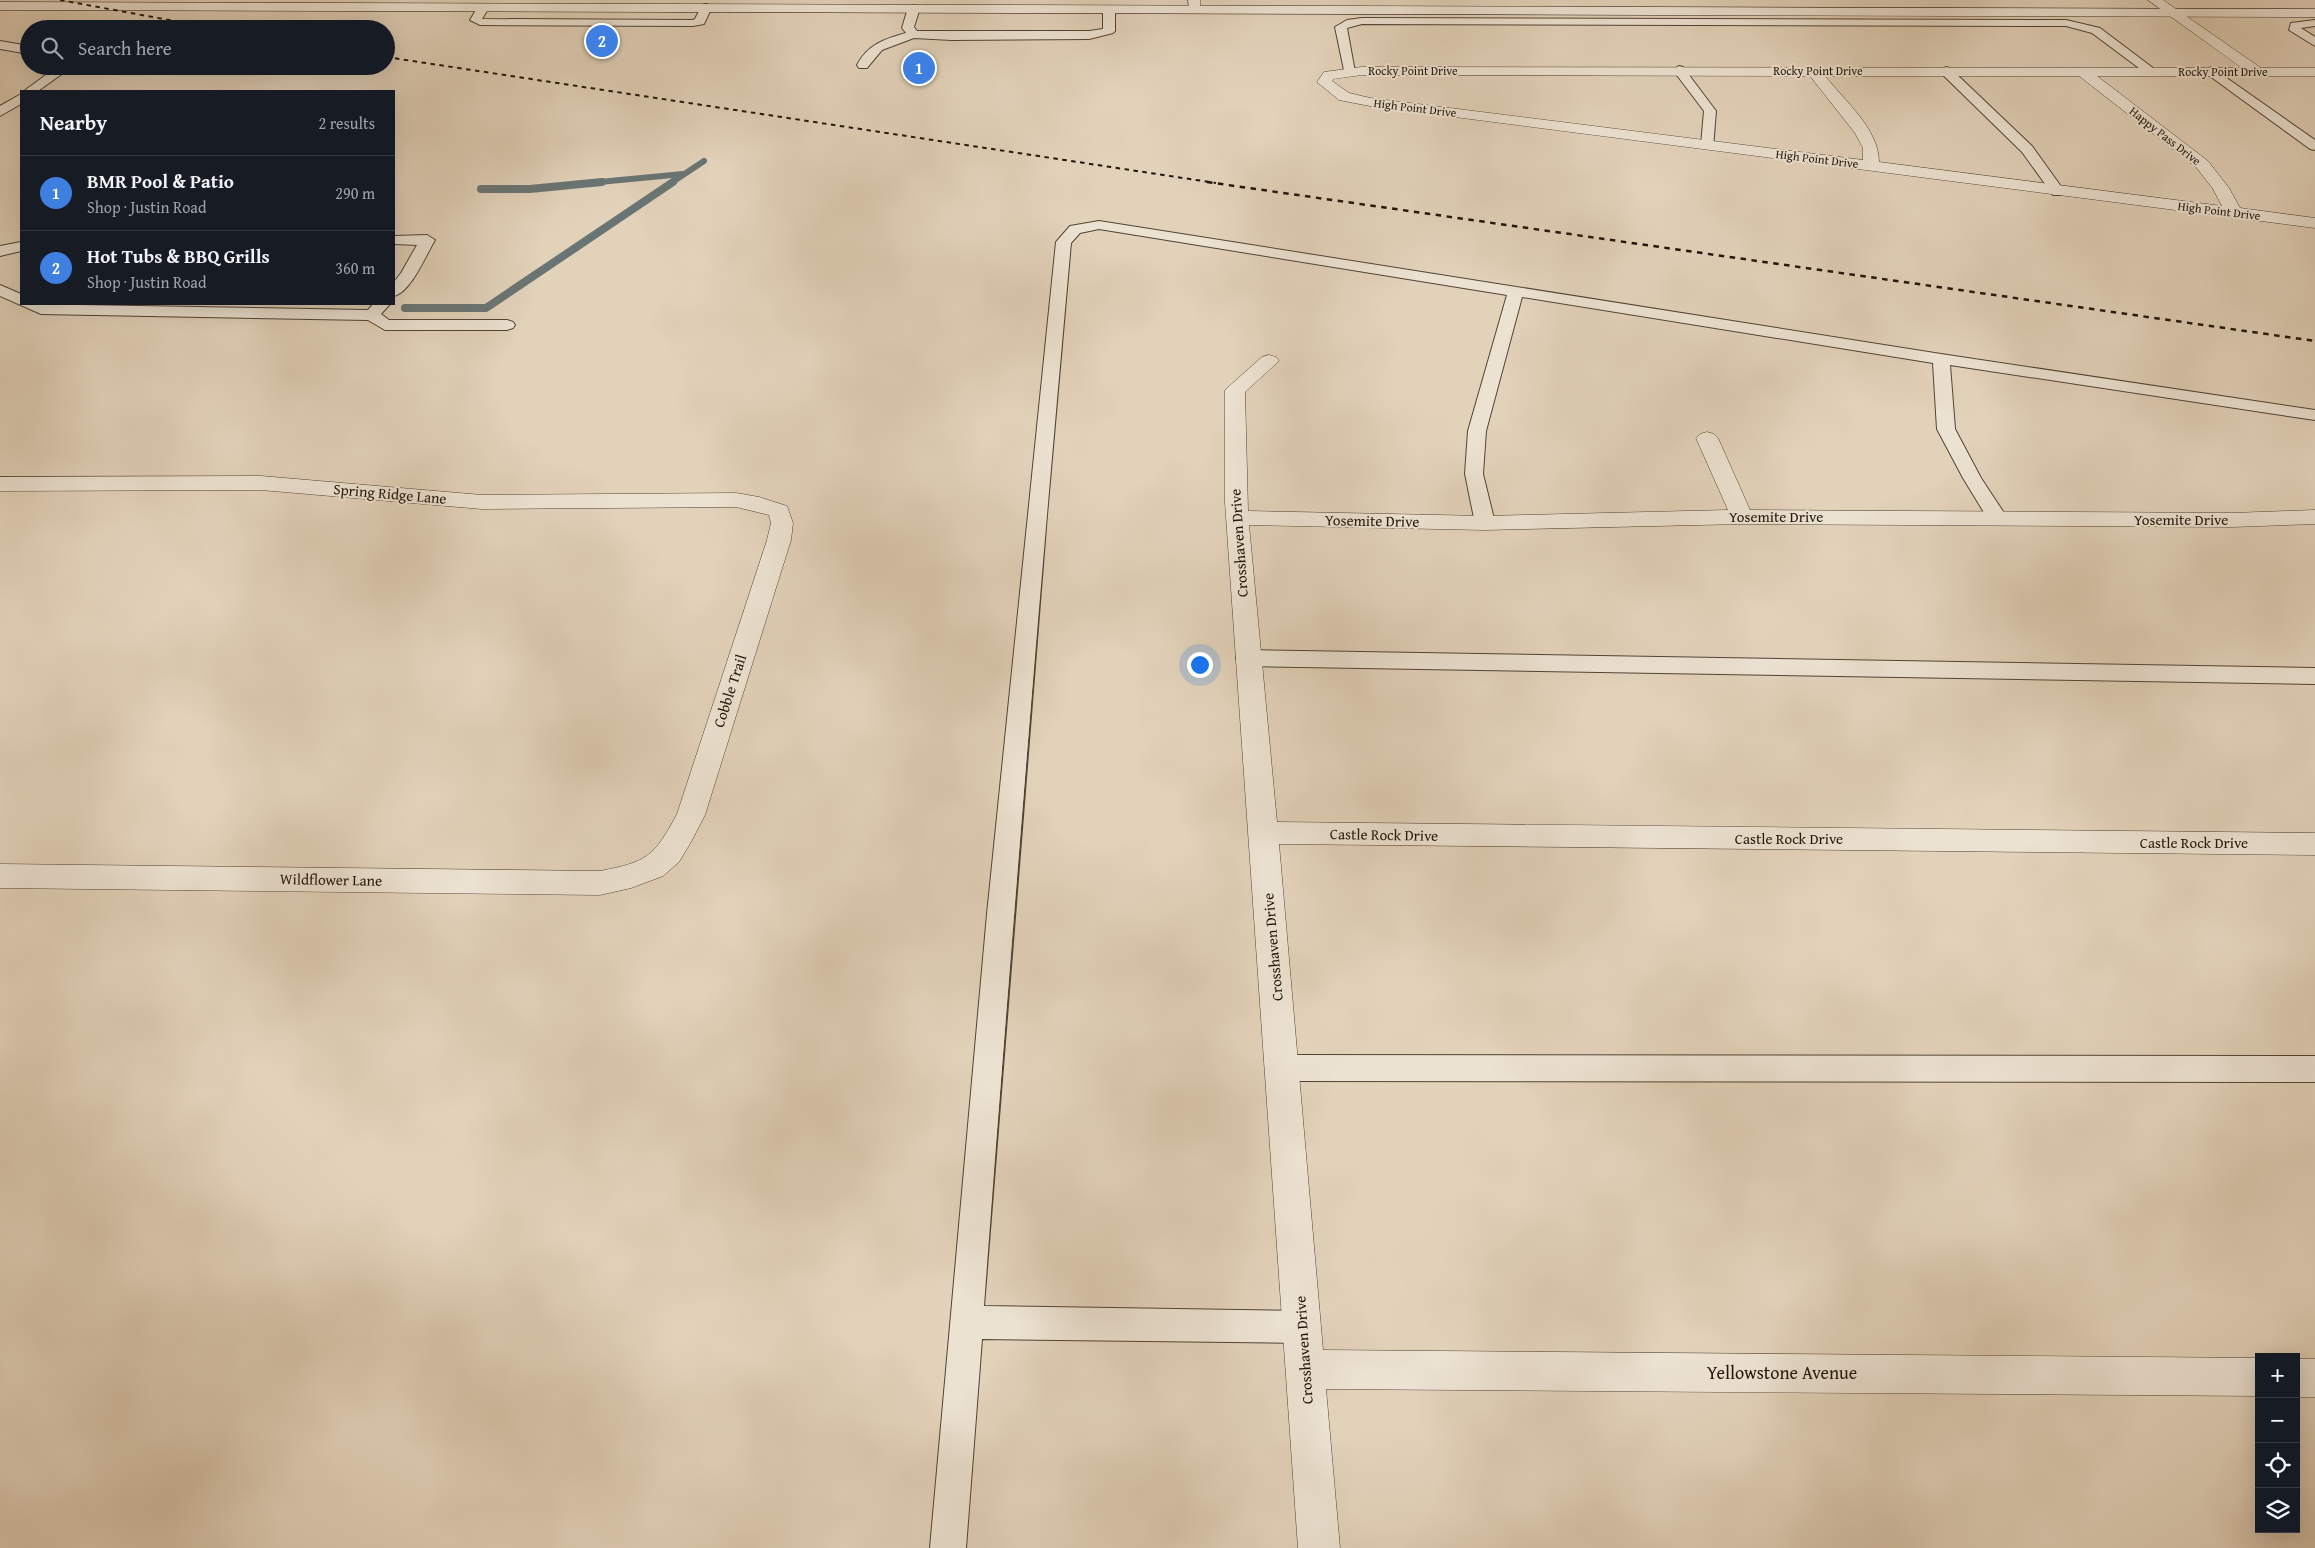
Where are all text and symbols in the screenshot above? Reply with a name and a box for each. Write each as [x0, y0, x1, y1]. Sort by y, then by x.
search box [20, 20, 395, 75]
pin: 2 [586, 22, 618, 60]
icon: search [38, 34, 66, 62]
text: Search here [78, 34, 172, 62]
pin: 1 [903, 49, 935, 87]
street label: Rocky Point Drive [1368, 62, 1458, 79]
street label: Rocky Point Drive [1773, 62, 1863, 79]
street label: Rocky Point Drive [2178, 63, 2268, 80]
street label: High Point Drive [1373, 94, 1458, 121]
street label: Happy Pass Drive [2126, 102, 2205, 169]
text: Nearby [40, 107, 107, 138]
text: 2 results [318, 111, 375, 135]
street label: High Point Drive [1775, 145, 1860, 172]
text: BMR Pool & Patio [87, 167, 234, 195]
text: 1 [52, 181, 60, 205]
text: 290 m [335, 181, 375, 205]
text: Shop · Justin Road [87, 195, 206, 219]
street label: High Point Drive [2177, 197, 2262, 224]
text: Hot Tubs & BBQ Grills [87, 242, 270, 270]
text: 2 [52, 256, 60, 280]
text: 360 m [335, 256, 375, 280]
text: Shop · Justin Road [87, 270, 206, 294]
street label: Spring Ridge Lane [333, 478, 448, 509]
street label: Crosshaven Drive [1224, 488, 1253, 598]
street label: Yosemite Drive [1729, 506, 1823, 527]
street label: Yosemite Drive [1325, 509, 1419, 532]
street label: Yosemite Drive [2134, 509, 2228, 530]
street label: Cobble Trail [708, 652, 751, 730]
your location [1187, 652, 1213, 678]
street label: Castle Rock Drive [1330, 823, 1438, 846]
street label: Castle Rock Drive [1735, 828, 1843, 849]
street label: Castle Rock Drive [2140, 832, 2248, 853]
street label: Wildflower Lane [280, 868, 382, 891]
street label: Crosshaven Drive [1257, 892, 1288, 1002]
street label: Crosshaven Drive [1289, 1295, 1318, 1405]
map controls [2255, 1353, 2300, 1533]
button: + [2255, 1353, 2300, 1398]
street label: Yellowstone Avenue [1707, 1359, 1857, 1386]
button: − [2255, 1398, 2300, 1443]
button: locate [2255, 1443, 2300, 1488]
button: layers [2255, 1488, 2300, 1533]

